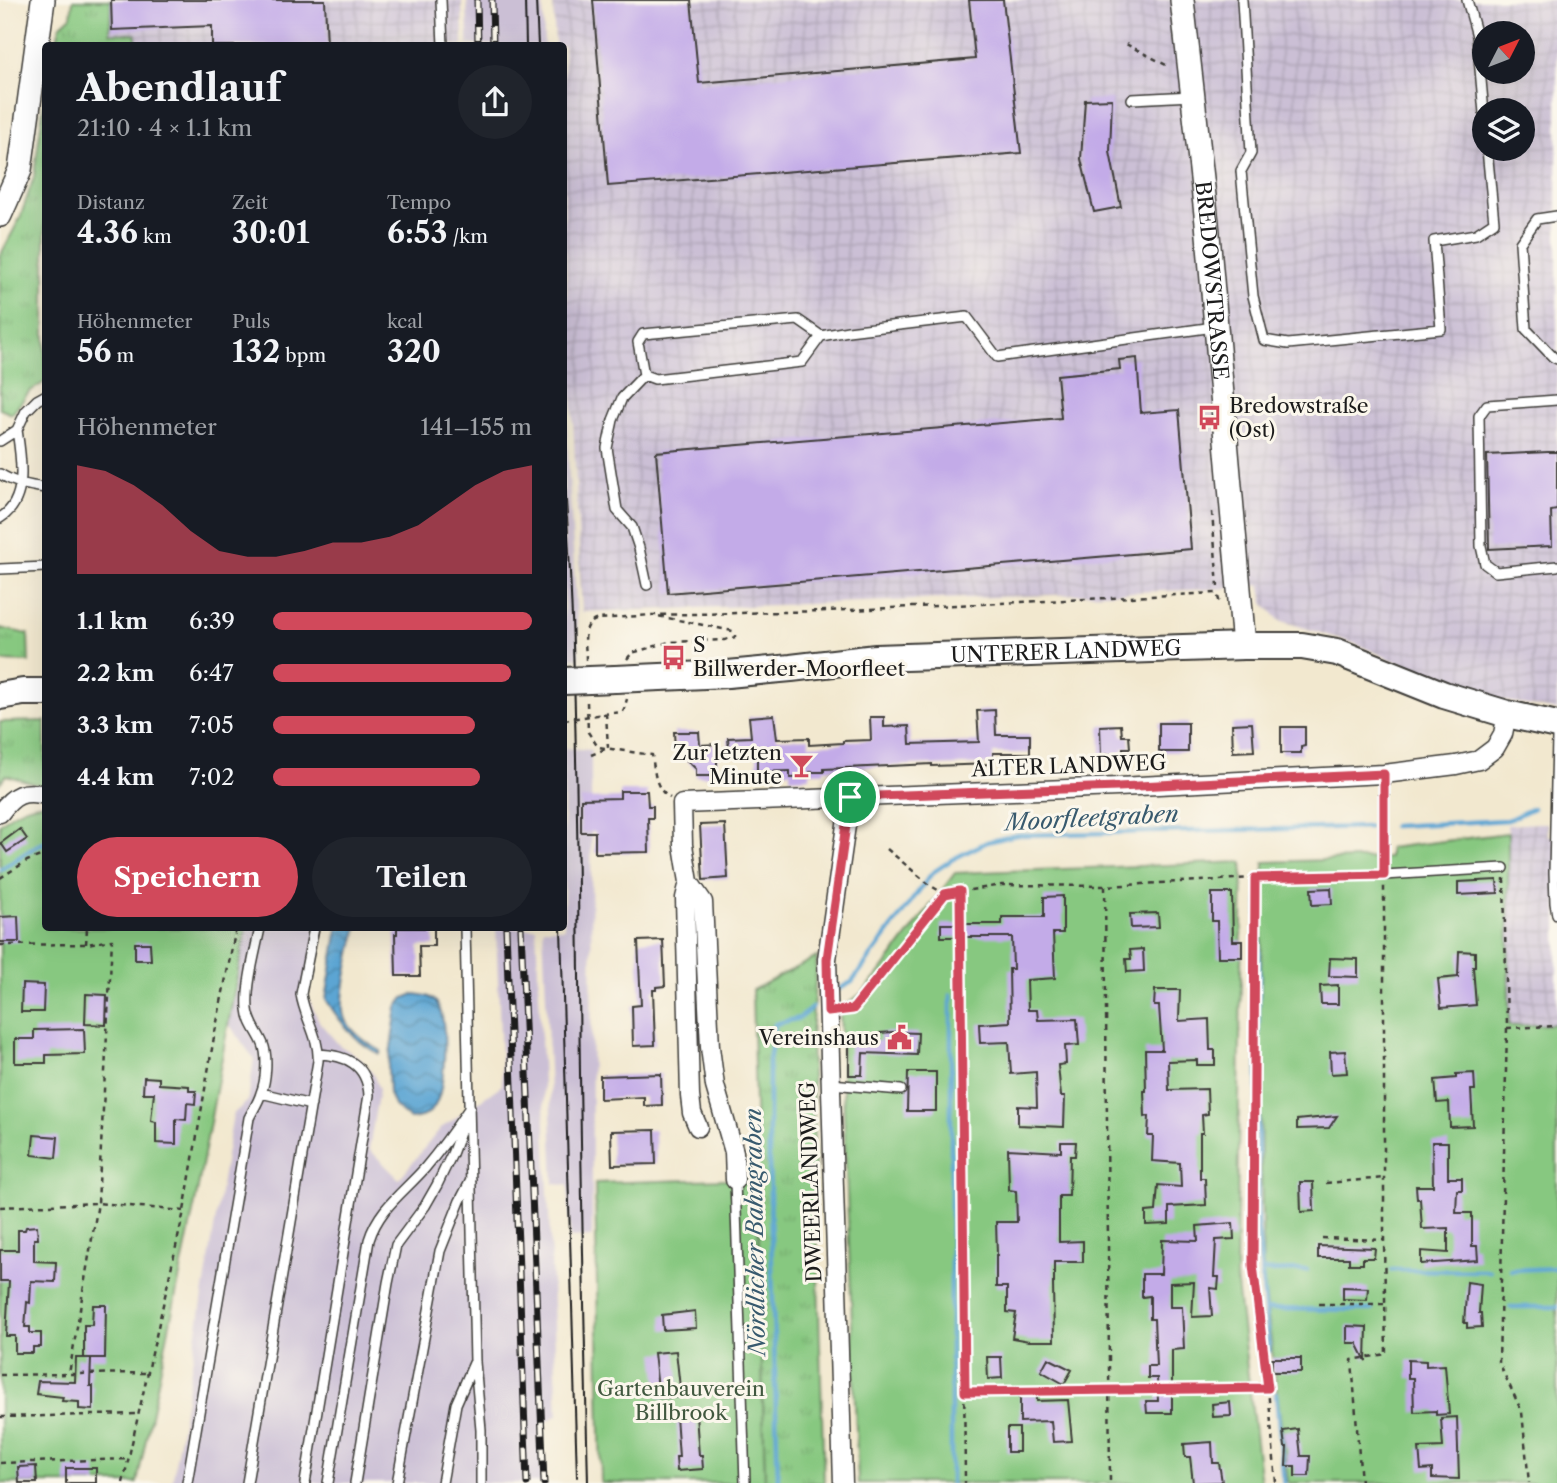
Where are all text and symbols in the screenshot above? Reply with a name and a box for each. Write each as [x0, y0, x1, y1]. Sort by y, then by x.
north arrow [1472, 21, 1535, 84]
map controls [1472, 21, 1535, 161]
text: Abendlauf [77, 64, 282, 111]
button: share [458, 65, 532, 139]
button: layers [1472, 98, 1535, 161]
text: 21:10 · 4 × 1.1 km [77, 114, 252, 142]
street label: BREDOWSTRASSE [1190, 180, 1234, 381]
text: Distanz [77, 191, 145, 214]
text: Zeit [232, 191, 268, 214]
text: Tempo [387, 191, 451, 214]
text: 4.36 [77, 214, 138, 251]
text: 30:01 [232, 214, 310, 251]
text: 6:53 [387, 214, 447, 251]
text: km [138, 225, 172, 248]
text: /km [447, 225, 488, 248]
text: Höhenmeter [77, 310, 193, 333]
text: Puls [232, 310, 270, 333]
text: kcal [387, 310, 423, 333]
text: 56 [77, 333, 112, 370]
text: 132 [232, 333, 280, 370]
text: 320 [387, 333, 441, 370]
text: m [112, 344, 134, 367]
text: bpm [280, 344, 326, 367]
place label: Bredowstraße (Ost) [1229, 393, 1369, 442]
bus stop icon: Bredowstraße (Ost) [1195, 404, 1223, 432]
text: Höhenmeter [77, 413, 217, 441]
text: 141–155 m [420, 413, 532, 441]
text: 1.1 km [77, 607, 148, 635]
text: 6:39 [189, 607, 235, 635]
place label: S Billwerder-Moorfleet [693, 632, 905, 681]
street label: UNTERER LANDWEG [950, 635, 1182, 668]
bus stop icon: S Billwerder-Moorfleet [659, 643, 687, 671]
text: 2.2 km [77, 659, 154, 687]
text: 6:47 [189, 659, 234, 687]
text: 3.3 km [77, 711, 153, 739]
text: 7:05 [189, 711, 234, 739]
place label: Zur letzten Minute [672, 740, 782, 789]
street label: ALTER LANDWEG [970, 750, 1167, 781]
bar icon: Zur letzten Minute [788, 751, 816, 779]
text: 4.4 km [77, 763, 154, 791]
text: 7:02 [189, 763, 235, 791]
pin [820, 767, 880, 827]
icon: arrive [831, 778, 869, 816]
water label: Moorfleetgraben [1002, 799, 1179, 837]
button: Speichern [77, 837, 298, 917]
button: Teilen [312, 837, 532, 917]
public building icon: Vereinshaus [885, 1024, 913, 1052]
place label: Vereinshaus [758, 1025, 879, 1050]
street label: DWEERLANDWEG [794, 1081, 826, 1283]
water label: Nördlicher Bahngraben [739, 1108, 771, 1358]
park label: Gartenbauverein Billbrook [597, 1376, 765, 1425]

